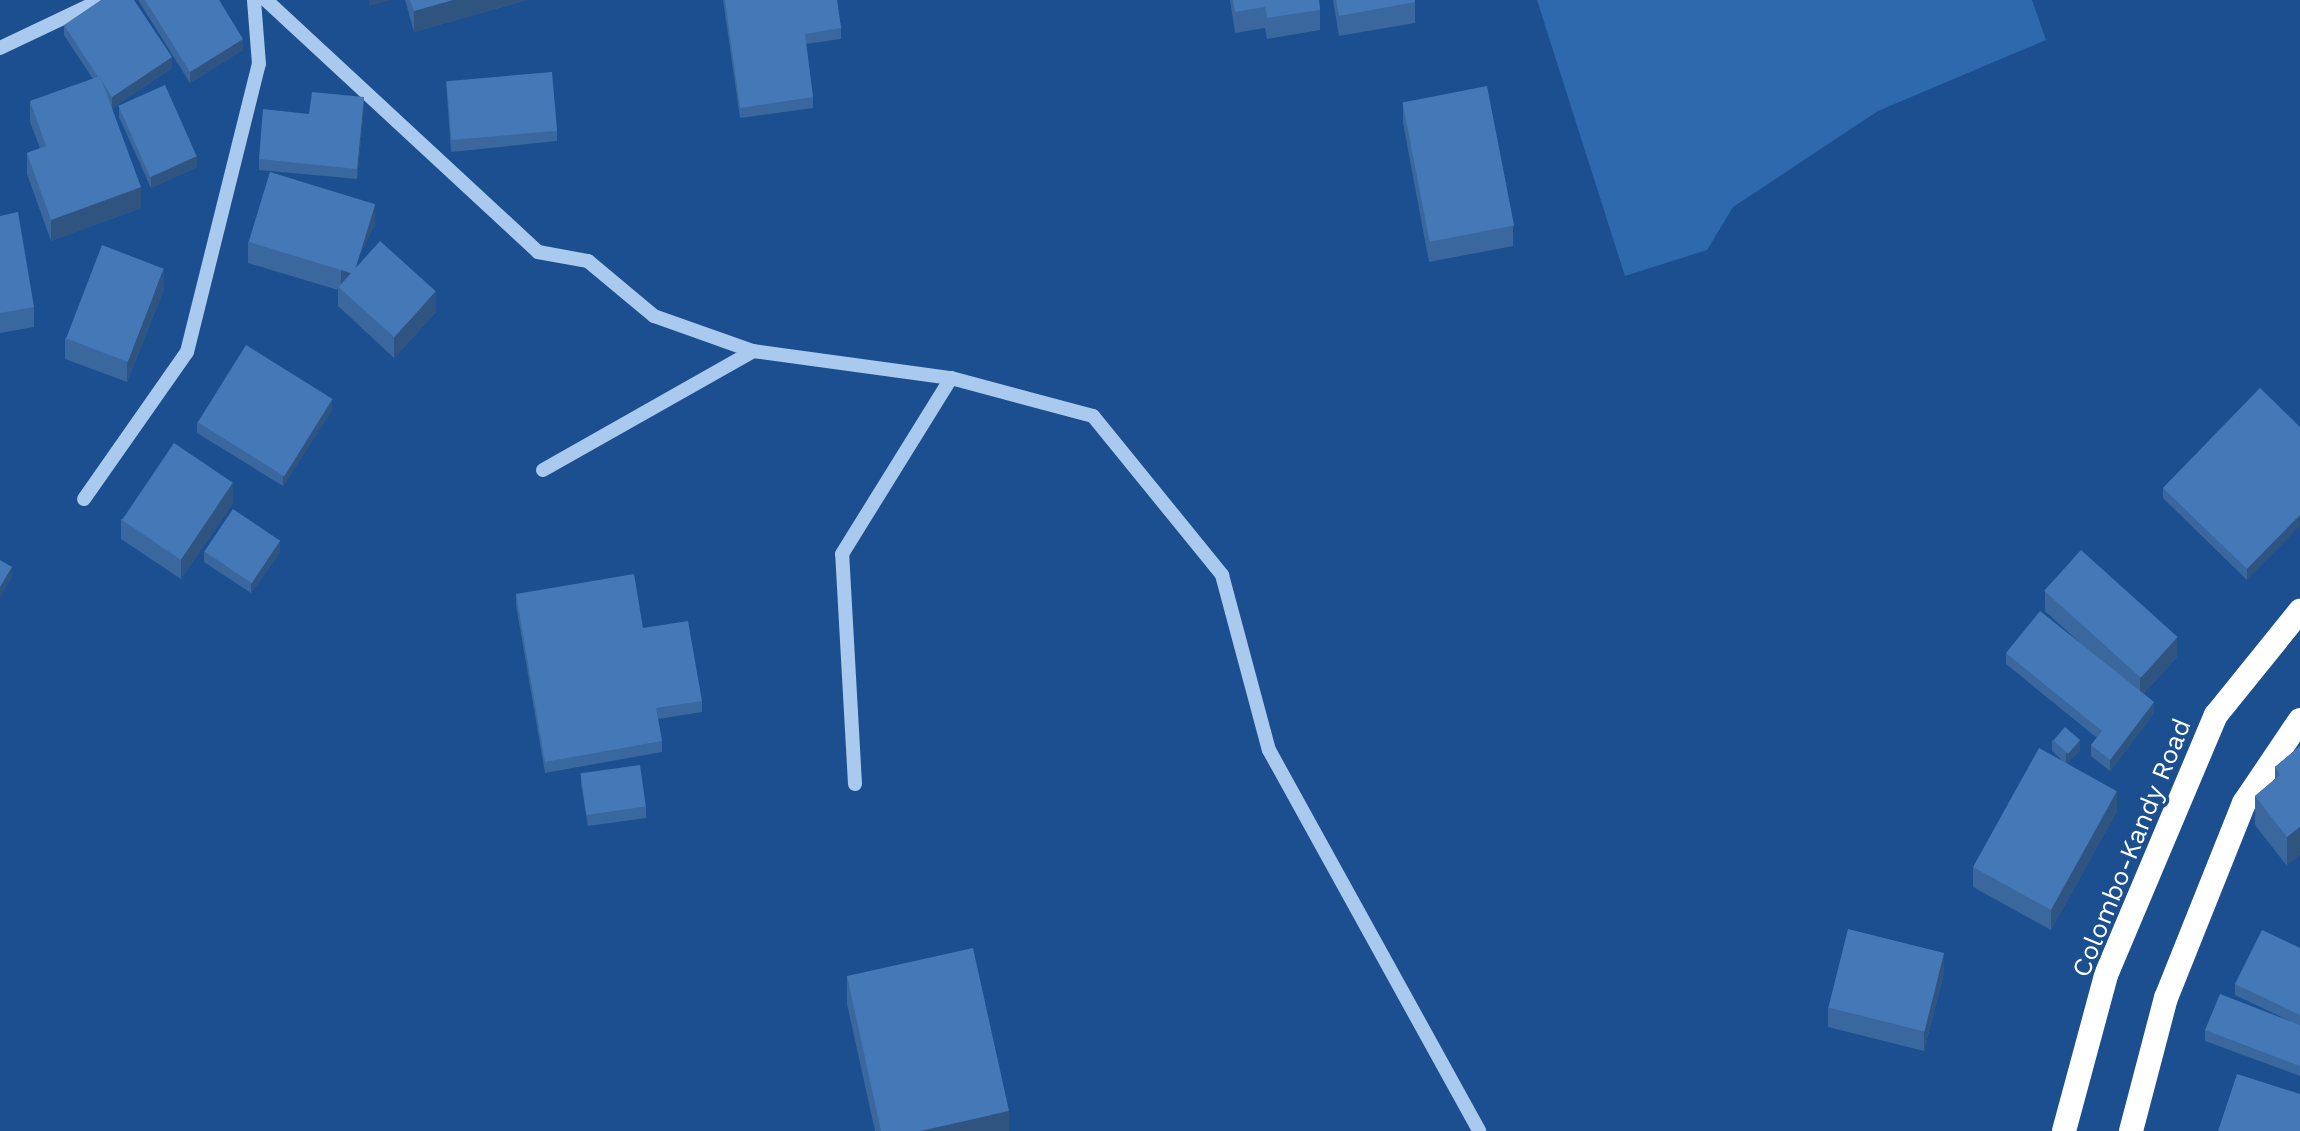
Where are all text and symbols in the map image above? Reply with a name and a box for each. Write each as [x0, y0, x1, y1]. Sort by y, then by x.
street label: Colombo-Kandy Road [2066, 714, 2198, 982]

